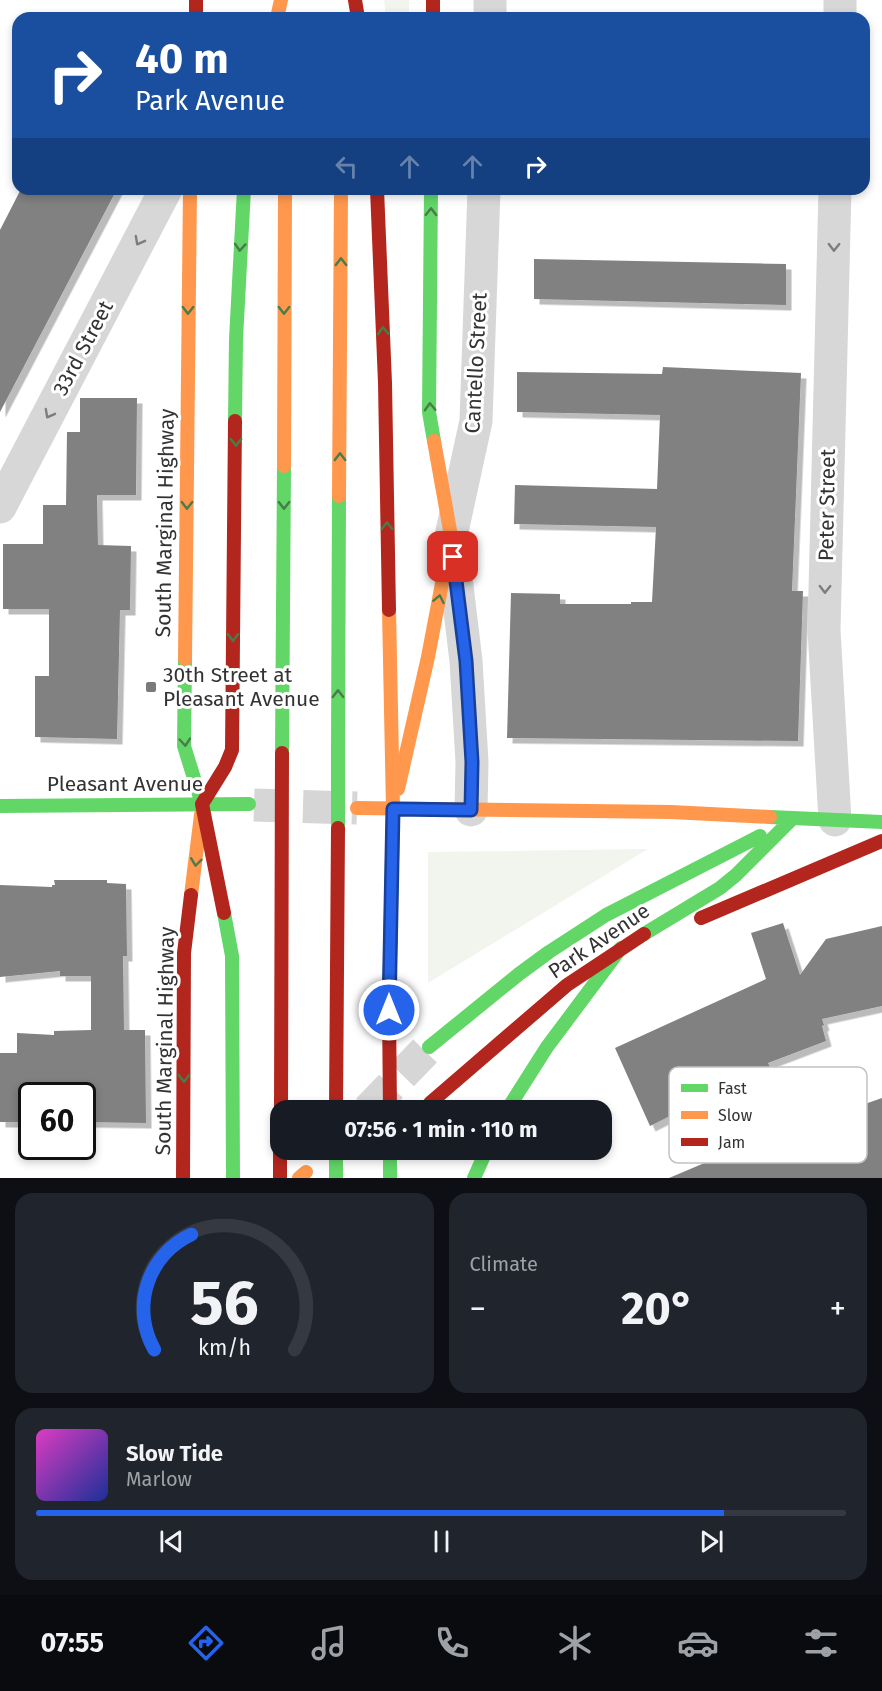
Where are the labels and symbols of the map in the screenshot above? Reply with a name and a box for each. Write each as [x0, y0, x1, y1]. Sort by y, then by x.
one-way arrow [425, 208, 437, 217]
one-way arrow [135, 235, 146, 245]
one-way arrow [234, 243, 247, 252]
one-way arrow [828, 243, 840, 252]
one-way arrow [335, 257, 347, 266]
street label: Cantello Street [459, 292, 493, 434]
street label: 33rd Street [47, 296, 119, 400]
one-way arrow [182, 306, 195, 315]
one-way arrow [278, 306, 290, 315]
one-way arrow [376, 327, 389, 336]
one-way arrow [423, 403, 436, 412]
one-way arrow [45, 407, 56, 418]
street label: South Marginal Highway [150, 408, 180, 638]
one-way arrow [229, 438, 242, 447]
street label: Peter Street [813, 448, 841, 561]
one-way arrow [334, 452, 346, 461]
one-way arrow [180, 501, 193, 510]
one-way arrow [277, 501, 290, 510]
one-way arrow [381, 522, 394, 531]
pin [427, 531, 478, 582]
one-way arrow [819, 585, 831, 594]
one-way arrow [432, 595, 445, 605]
one-way arrow [227, 633, 239, 642]
place label: 30th Street at Pleasant Avenue [163, 662, 320, 712]
marker: 30th Street at Pleasant Avenue [144, 680, 158, 694]
one-way arrow [332, 689, 344, 698]
one-way arrow [178, 738, 191, 747]
street label: Pleasant Avenue [47, 771, 203, 797]
one-way arrow [190, 858, 202, 867]
street label: Park Avenue [543, 898, 655, 984]
street label: South Marginal Highway [150, 926, 180, 1156]
position arrow [357, 978, 421, 1042]
legend [669, 1067, 867, 1163]
one-way arrow [178, 1073, 190, 1082]
text: Fast [718, 1079, 747, 1098]
speed limit sign: 60 [18, 1082, 96, 1160]
text: Slow [718, 1106, 753, 1125]
text: Jam [718, 1133, 745, 1152]

